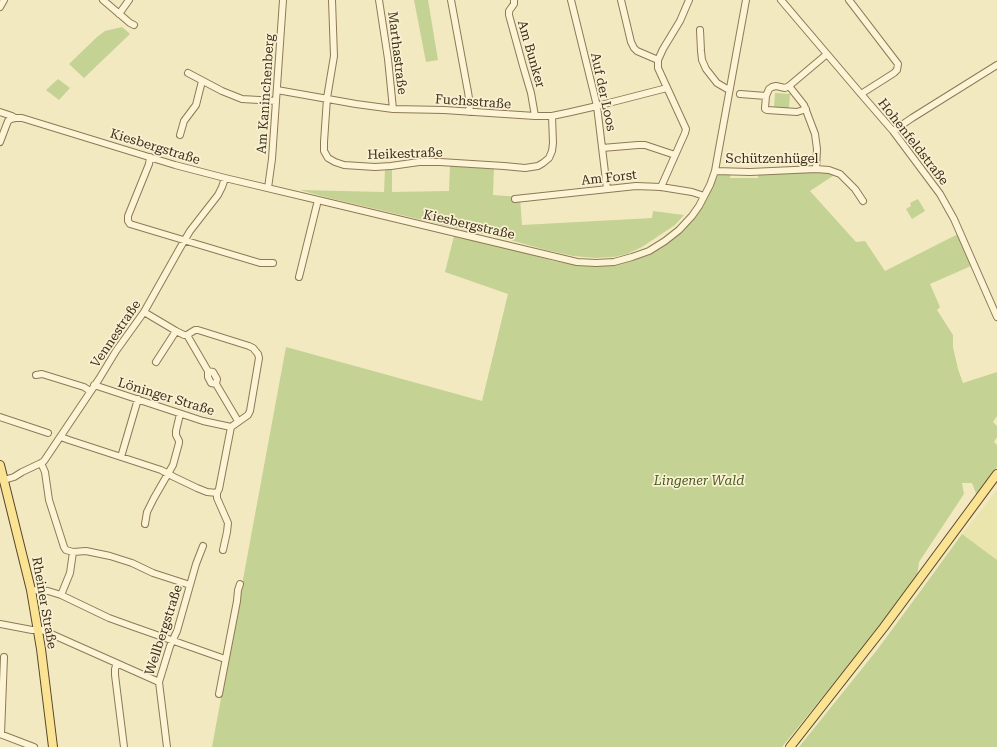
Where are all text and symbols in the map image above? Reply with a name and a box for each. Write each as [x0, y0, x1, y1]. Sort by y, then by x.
street label: Marthastraße [384, 11, 410, 95]
street label: Am Bunker [514, 18, 548, 90]
street label: Am Kaninchenberg [254, 33, 278, 155]
street label: Auf der Loos [587, 51, 619, 133]
street label: Fuchsstraße [434, 92, 512, 112]
street label: Hohenfeldstraße [874, 96, 952, 188]
street label: Kiesbergstraße [108, 126, 202, 168]
street label: Heikestraße [367, 145, 443, 163]
street label: Schützenhügel [726, 151, 818, 167]
street label: Am Forst [580, 167, 638, 189]
street label: Kiesbergstraße [422, 207, 516, 243]
street label: Vennestraße [88, 297, 144, 371]
street label: Löninger Straße [116, 375, 216, 419]
park label: Lingener Wald [654, 473, 744, 489]
street label: Rheiner Straße [28, 556, 60, 650]
street label: Wellbergstraße [142, 583, 186, 677]

